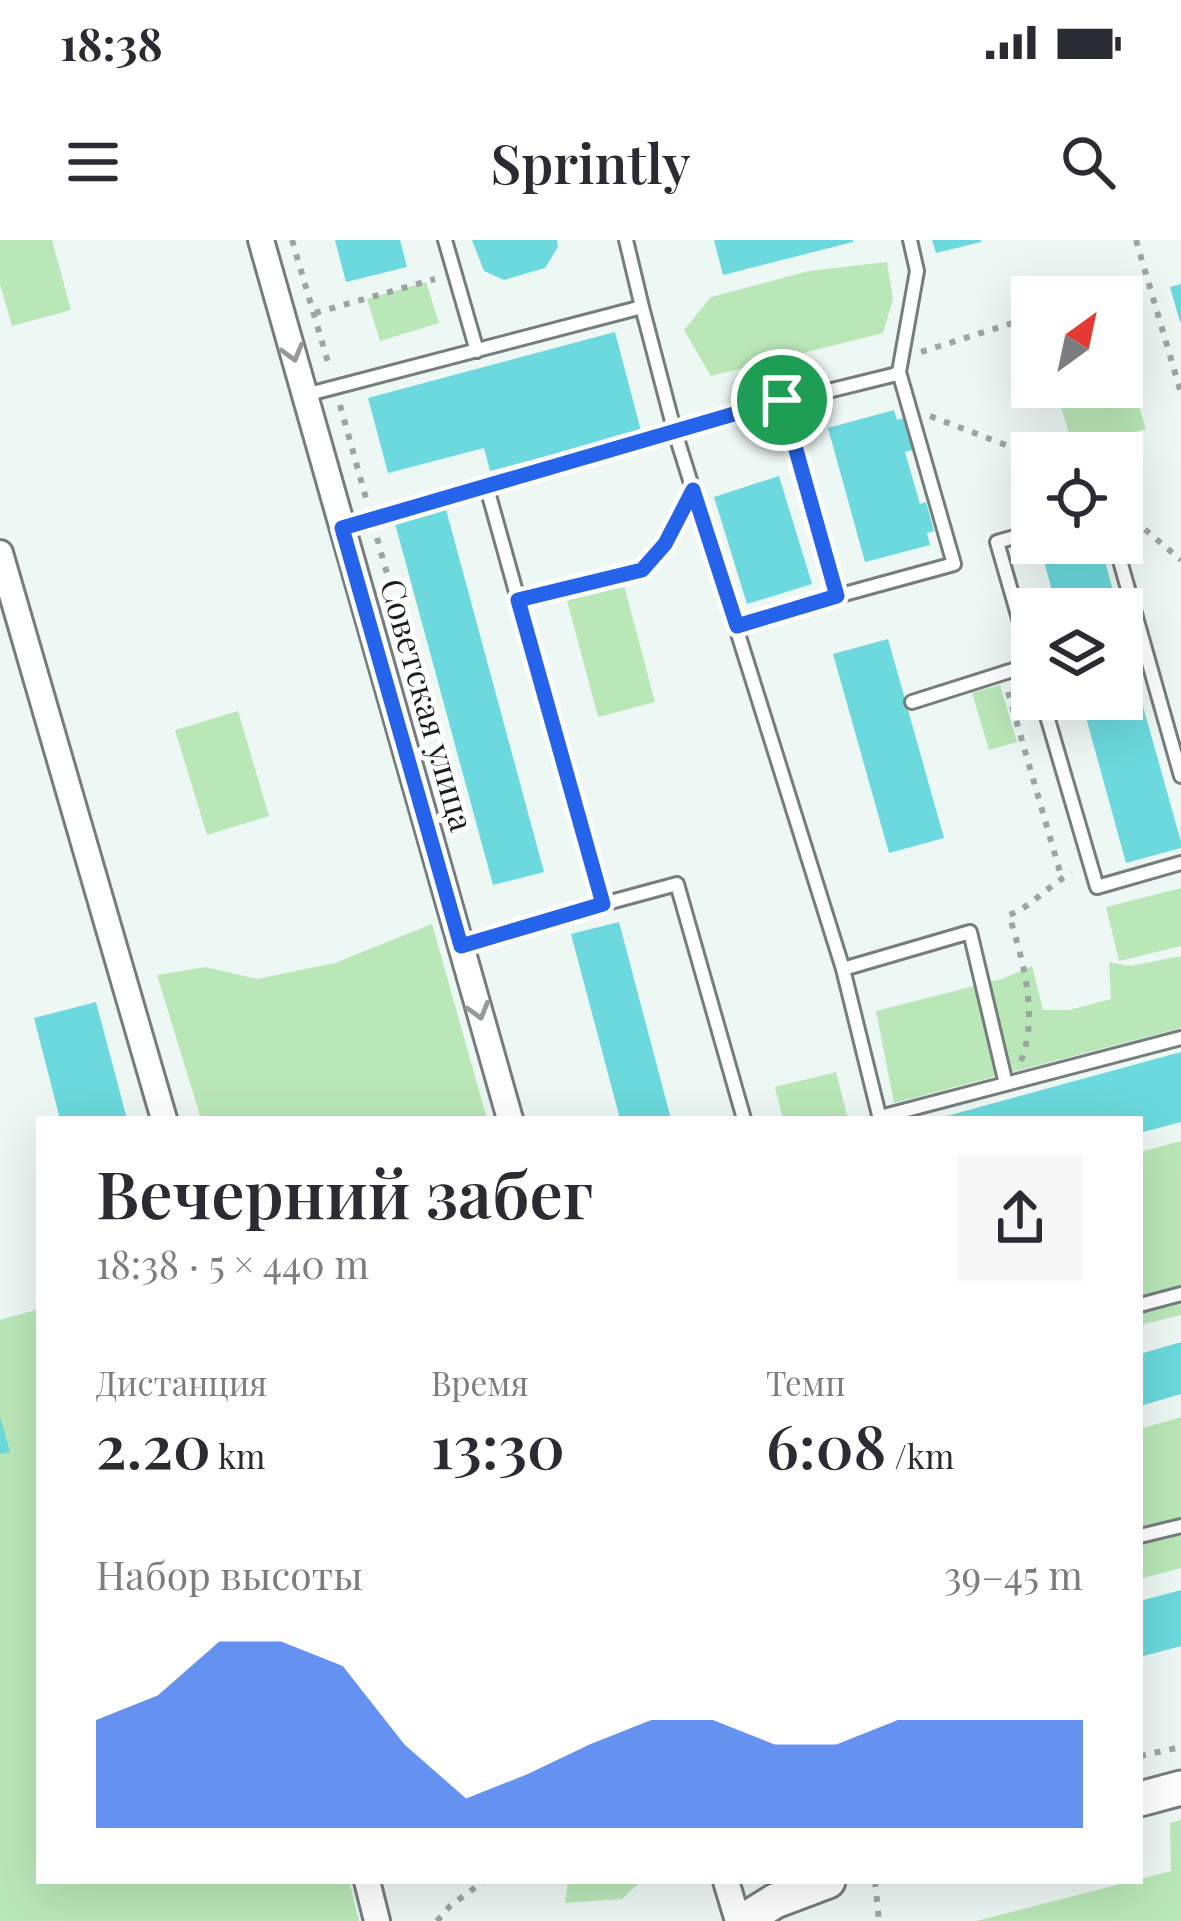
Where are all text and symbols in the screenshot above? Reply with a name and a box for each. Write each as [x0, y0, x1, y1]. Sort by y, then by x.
text: 18:38 [60, 12, 163, 72]
text: Sprintly [490, 126, 691, 198]
icon: menu [60, 129, 126, 195]
icon: search [1055, 129, 1121, 195]
north arrow [1011, 276, 1143, 408]
map controls [1011, 276, 1143, 720]
one-way arrow [279, 341, 304, 362]
pin [731, 349, 833, 451]
icon: arrive [749, 367, 815, 433]
button: locate [1011, 432, 1143, 564]
street label: Советская улица [372, 573, 486, 836]
button: layers [1011, 588, 1143, 720]
one-way arrow [465, 1000, 490, 1021]
text: Вечерний забег [96, 1148, 594, 1236]
button: share [957, 1155, 1083, 1281]
text: 18:38 · 5 × 440 m [96, 1237, 369, 1289]
text: Дистанция [96, 1360, 267, 1404]
text: Время [431, 1360, 528, 1404]
text: Темп [766, 1360, 845, 1404]
text: 2.20 [96, 1404, 211, 1484]
text: 13:30 [431, 1404, 565, 1484]
text: 6:08 [766, 1404, 886, 1484]
text: km [211, 1433, 265, 1477]
text: /km [886, 1433, 954, 1477]
text: Набор высоты [96, 1548, 363, 1600]
text: 39–45 m [944, 1548, 1083, 1600]

